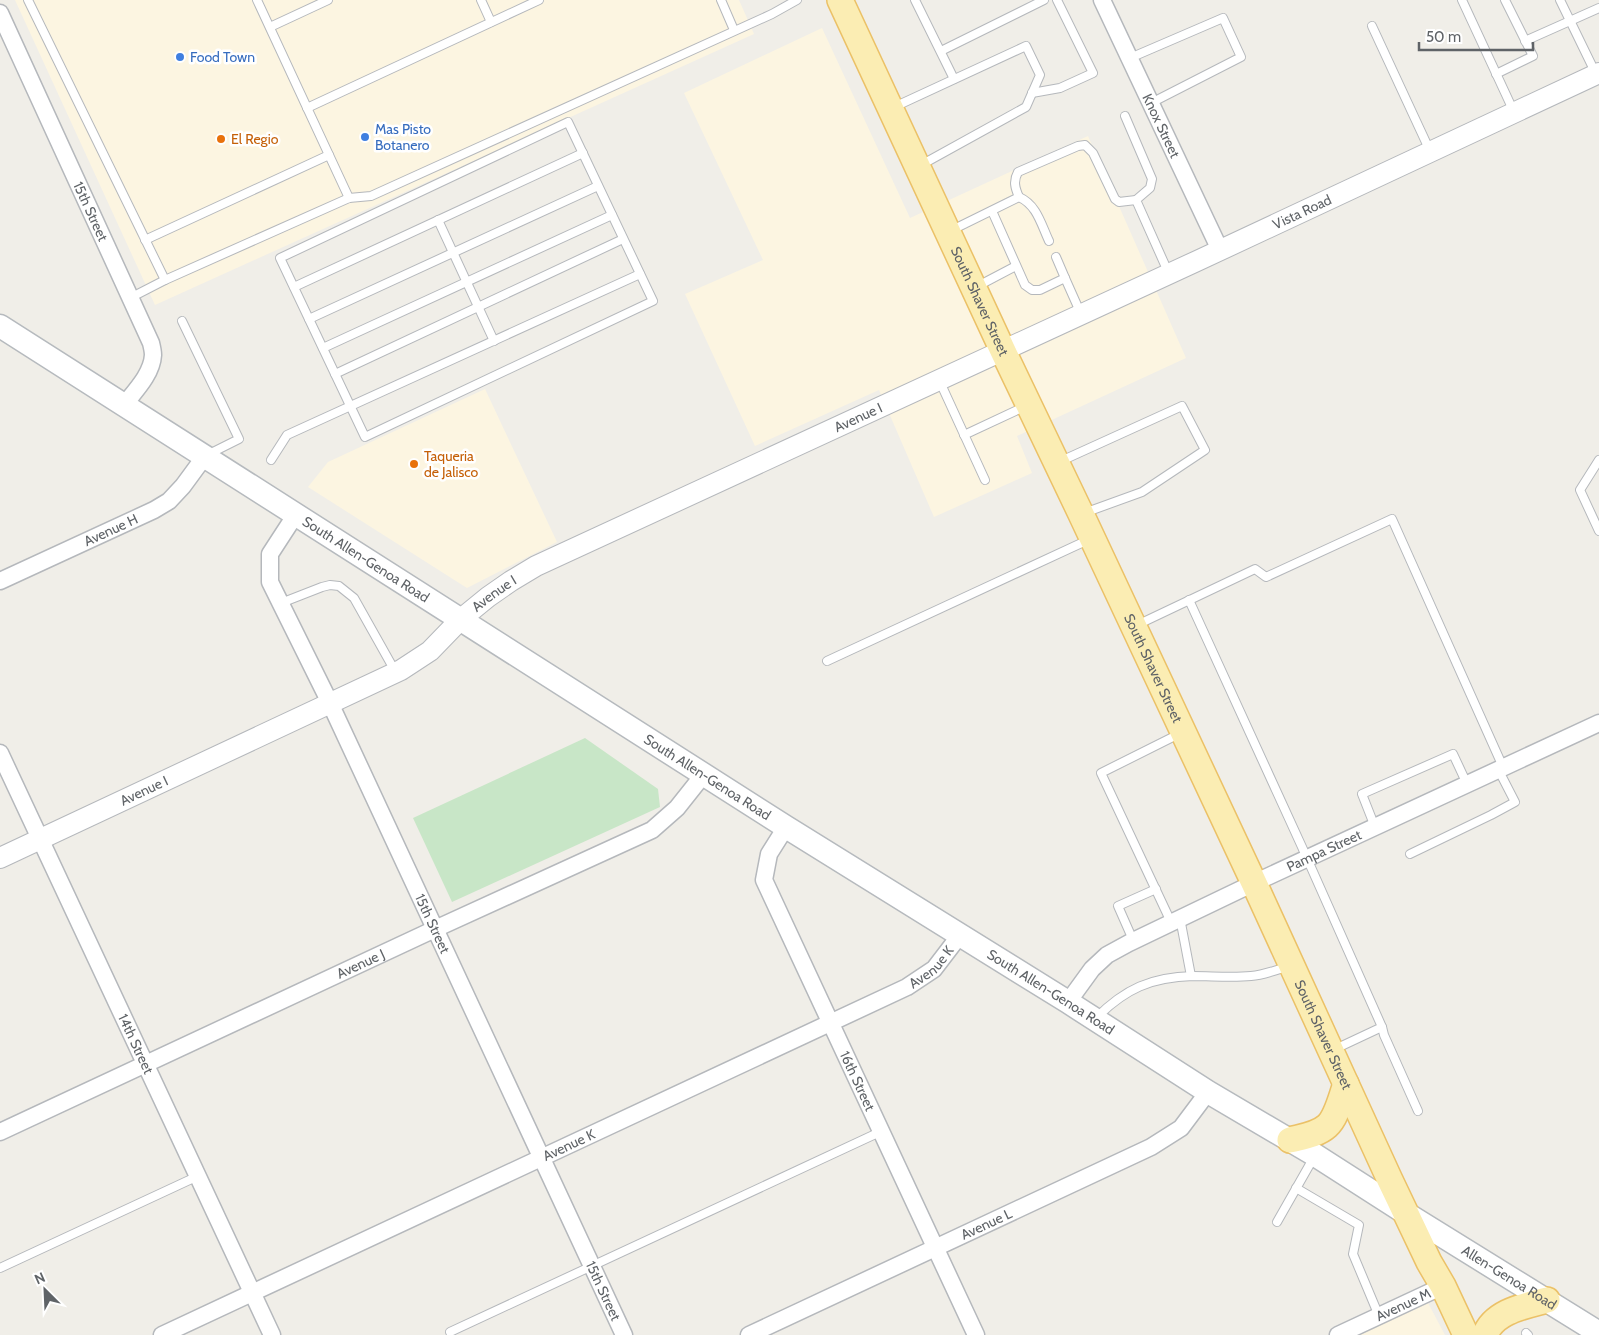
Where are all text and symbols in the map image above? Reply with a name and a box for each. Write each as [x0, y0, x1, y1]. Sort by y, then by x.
scale bar [1419, 20, 1533, 52]
text: 50 m [1426, 28, 1461, 46]
place label: Food Town [190, 48, 255, 66]
marker: Food Town [174, 51, 186, 63]
street label: Knox Street [1138, 91, 1184, 161]
place label: Mas Pisto Botanero [375, 120, 431, 154]
place label: El Regio [231, 130, 279, 148]
marker: Mas Pisto Botanero [359, 131, 371, 143]
marker: El Regio [215, 133, 227, 145]
street label: 15th Street [69, 179, 112, 244]
street label: Vista Road [1270, 190, 1334, 233]
street label: South Shaver Street [947, 244, 1013, 359]
street label: Avenue I [831, 398, 885, 436]
place label: Taqueria de Jalisco [424, 447, 479, 481]
marker: Taqueria de Jalisco [408, 458, 420, 470]
street label: Avenue H [81, 510, 141, 550]
street label: South Allen-Genoa Road [299, 512, 433, 606]
street label: Avenue I [468, 571, 520, 616]
street label: South Shaver Street [1120, 611, 1187, 726]
street label: South Allen-Genoa Road [641, 730, 774, 824]
street label: Avenue I [117, 771, 171, 810]
street label: Pampa Street [1284, 825, 1364, 876]
street label: 15th Street [411, 891, 454, 956]
street label: Avenue K [905, 942, 958, 992]
street label: Avenue J [334, 945, 388, 983]
street label: South Allen-Genoa Road [984, 945, 1118, 1039]
street label: South Shaver Street [1291, 977, 1356, 1092]
street label: 14th Street [114, 1011, 158, 1077]
street label: 16th Street [836, 1048, 879, 1114]
street label: Avenue K [540, 1125, 598, 1165]
street label: Avenue L [958, 1204, 1015, 1244]
street label: Allen-Genoa Road [1458, 1241, 1560, 1313]
street label: 15th Street [582, 1258, 625, 1324]
north arrow [20, 1265, 70, 1315]
text: N [32, 1268, 48, 1288]
street label: Avenue M [1373, 1284, 1434, 1325]

